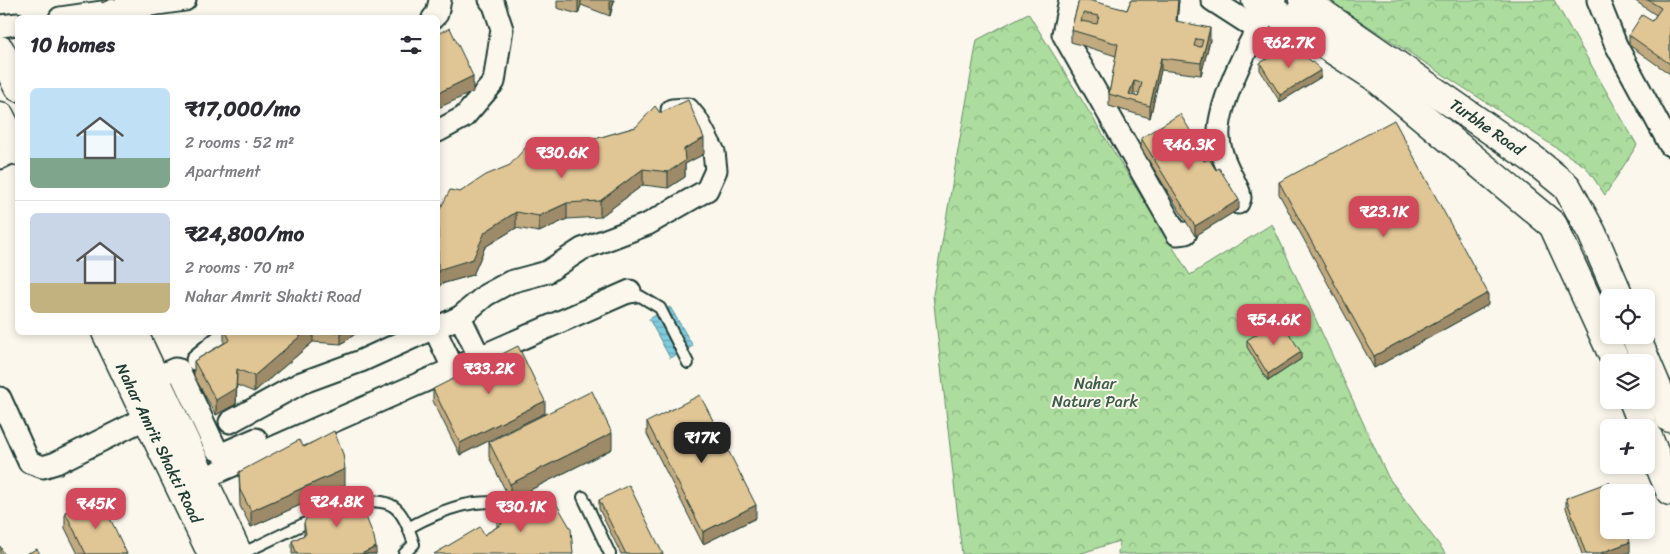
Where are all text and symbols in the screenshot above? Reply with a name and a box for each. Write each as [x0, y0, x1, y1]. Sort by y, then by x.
text: 10 homes [30, 26, 115, 64]
pin: ₹62.7K [1248, 27, 1330, 69]
text: ₹62.7K [1264, 28, 1314, 57]
icon: filters [397, 31, 425, 59]
text: ₹17,000/mo [185, 90, 300, 128]
street label: Turbhe Road [1443, 90, 1532, 164]
icon: home [70, 108, 130, 168]
text: 2 rooms · 52 m² [185, 128, 294, 157]
pin: ₹46.3K [1148, 128, 1230, 171]
text: ₹46.3K [1163, 130, 1215, 159]
pin: ₹30.6K [521, 136, 603, 179]
text: ₹30.6K [536, 138, 588, 167]
text: Apartment [185, 157, 261, 186]
pin: ₹23.1K [1343, 196, 1425, 238]
text: ₹23.1K [1360, 197, 1408, 226]
text: ₹24,800/mo [185, 215, 304, 253]
icon: home [70, 233, 130, 293]
text: 2 rooms · 70 m² [185, 253, 295, 282]
text: Nahar Amrit Shakti Road [185, 282, 361, 311]
map controls [1600, 289, 1655, 539]
button: locate [1600, 289, 1655, 344]
pin: ₹54.6K [1233, 304, 1315, 346]
text: ₹54.6K [1248, 305, 1300, 334]
pin: ₹33.2K [448, 352, 530, 395]
text: ₹33.2K [464, 354, 514, 383]
button: layers [1600, 354, 1655, 409]
street label: Nahar Amrit Shakti Road [107, 358, 211, 530]
park label: Nahar Nature Park [1052, 369, 1138, 416]
button: + [1600, 419, 1655, 474]
pin: ₹17K [672, 422, 732, 464]
text: ₹17K [685, 423, 719, 452]
button: − [1600, 484, 1655, 539]
pin: ₹24.8K [296, 486, 378, 528]
text: ₹24.8K [311, 487, 363, 516]
pin: ₹45K [66, 488, 126, 530]
text: ₹45K [77, 489, 115, 518]
pin: ₹30.1K [480, 490, 562, 533]
text: ₹30.1K [496, 492, 546, 521]

